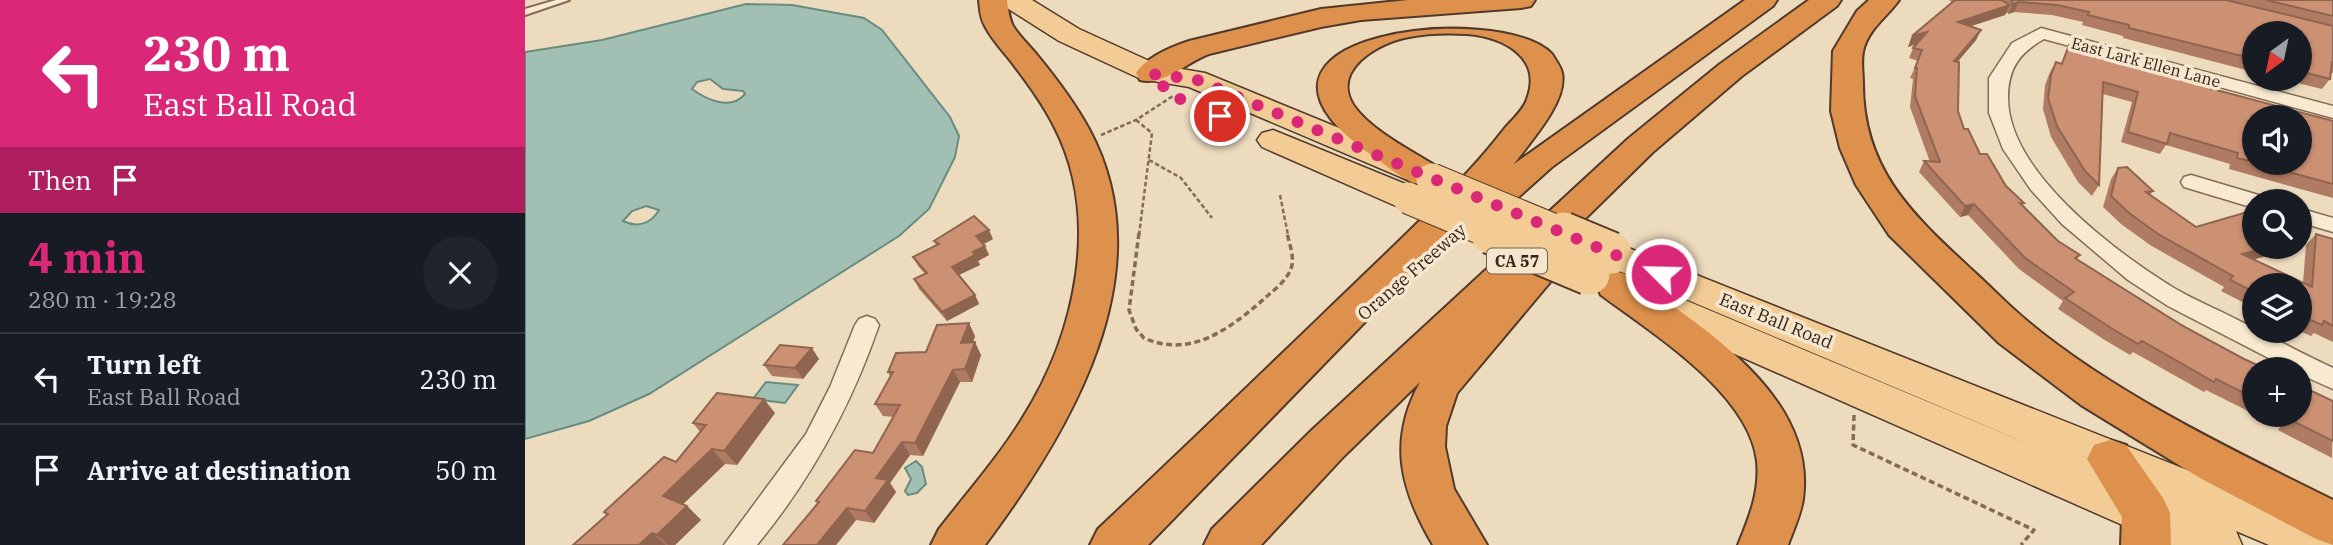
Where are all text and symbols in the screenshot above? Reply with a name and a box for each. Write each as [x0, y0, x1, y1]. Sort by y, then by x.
text: 230 m [143, 21, 290, 84]
north arrow [2242, 21, 2312, 91]
map controls [2242, 21, 2312, 427]
icon: left [28, 28, 119, 119]
street label: East Lark Ellen Lane [2069, 32, 2223, 92]
text: East Ball Road [143, 83, 357, 125]
pin [1190, 86, 1250, 146]
icon: arrive [1201, 97, 1239, 135]
button: sound [2242, 105, 2312, 175]
icon: arrive [106, 161, 144, 199]
text: Then [28, 163, 92, 197]
button: search [2242, 189, 2312, 259]
street label: Orange Freeway [1352, 218, 1471, 325]
text: 4 min [28, 230, 146, 285]
button: close [423, 236, 497, 310]
position arrow [1624, 237, 1698, 311]
road number: CA 57 [1487, 248, 1547, 274]
button: layers [2242, 273, 2312, 343]
text: 280 m · 19:28 [28, 284, 177, 314]
street label: East Ball Road [1716, 287, 1836, 354]
text: Turn left [87, 347, 201, 381]
button: + [2242, 357, 2312, 427]
icon: left [28, 360, 66, 398]
text: 230 m [419, 362, 497, 396]
text: East Ball Road [87, 381, 241, 411]
icon: arrive [28, 451, 66, 489]
text: Arrive at destination [87, 453, 351, 487]
text: 50 m [435, 453, 497, 487]

